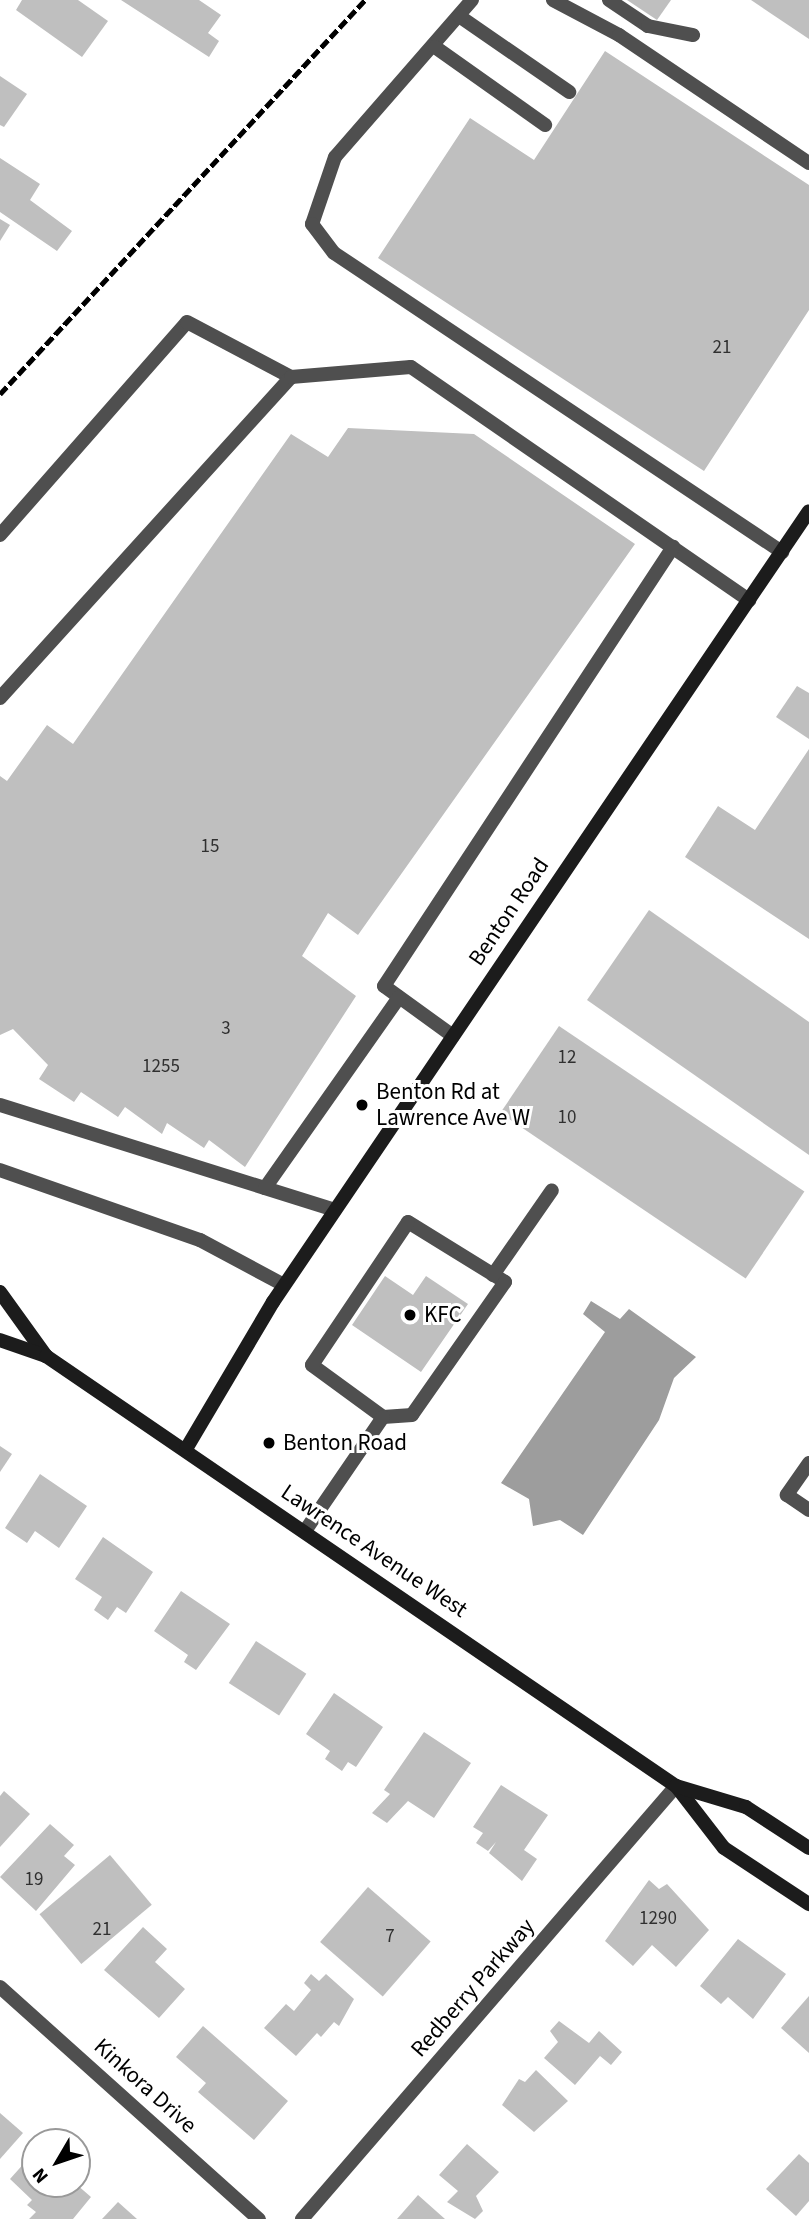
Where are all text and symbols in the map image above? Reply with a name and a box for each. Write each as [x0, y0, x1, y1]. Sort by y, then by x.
house number: 21 [713, 337, 731, 359]
house number: 15 [201, 836, 219, 858]
street label: Benton Road [463, 853, 555, 971]
house number: 3 [221, 1018, 231, 1040]
house number: 12 [558, 1047, 576, 1069]
house number: 1255 [142, 1056, 180, 1078]
place label: Benton Rd at Lawrence Ave W [376, 1078, 530, 1132]
marker: Benton Rd at Lawrence Ave W [354, 1097, 370, 1113]
house number: 10 [558, 1107, 576, 1129]
place label: KFC [424, 1301, 462, 1329]
marker: KFC [402, 1307, 418, 1323]
place label: Benton Road [283, 1429, 407, 1457]
marker: Benton Road [261, 1435, 277, 1451]
street label: Lawrence Avenue West [276, 1478, 472, 1624]
house number: 19 [25, 1869, 43, 1891]
house number: 1290 [639, 1908, 677, 1930]
street label: Redberry Parkway [405, 1913, 541, 2063]
house number: 21 [93, 1919, 111, 1941]
house number: 7 [385, 1926, 395, 1948]
street label: Kinkora Drive [88, 2033, 202, 2139]
north arrow [21, 2128, 91, 2198]
text: N [26, 2162, 55, 2189]

